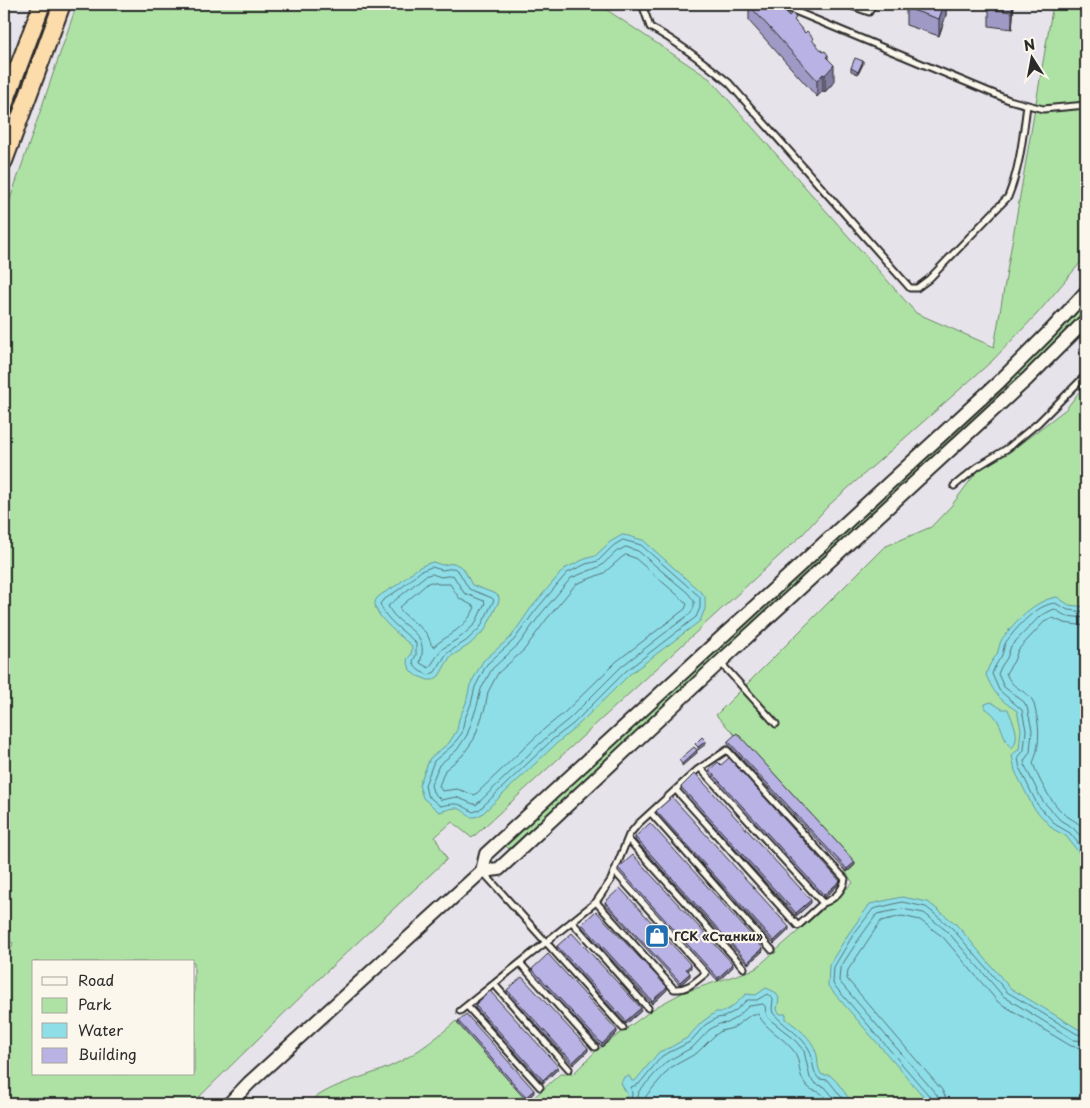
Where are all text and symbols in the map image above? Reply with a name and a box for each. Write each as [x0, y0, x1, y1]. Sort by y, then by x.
north arrow [1008, 32, 1058, 82]
text: N [1022, 33, 1037, 56]
shop icon: ГСК «Станки» [644, 923, 670, 949]
place label: ГСК «Станки» [674, 927, 763, 945]
legend [32, 960, 195, 1076]
text: Road [78, 968, 114, 991]
text: Park [78, 992, 112, 1015]
text: Water [78, 1018, 123, 1041]
text: Building [78, 1042, 137, 1065]

